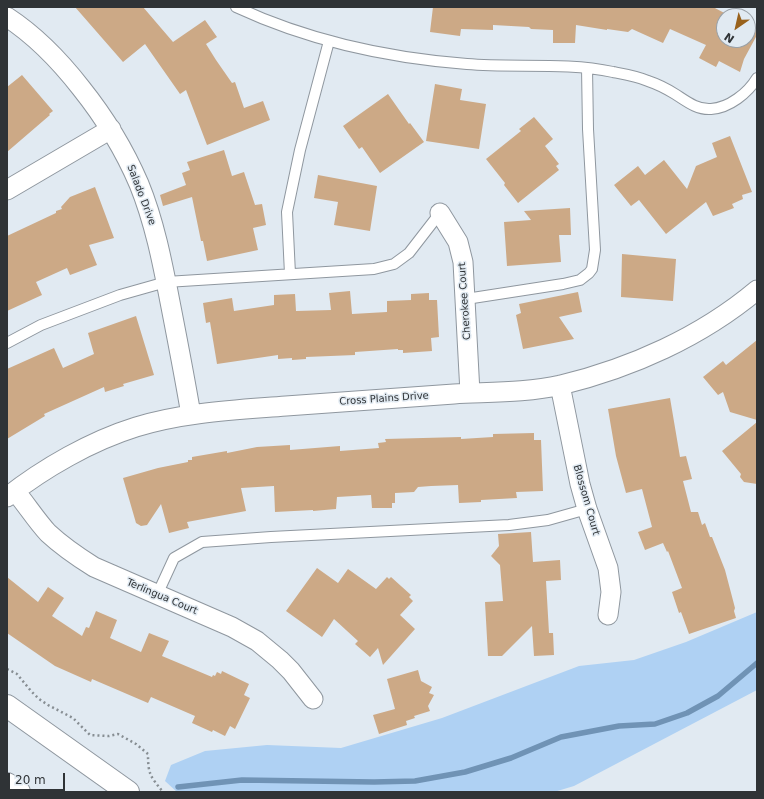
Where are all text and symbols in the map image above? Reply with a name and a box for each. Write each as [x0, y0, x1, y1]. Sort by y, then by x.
north arrow [716, 8, 756, 48]
text: N [722, 30, 737, 46]
street label: Salado Drive [124, 163, 158, 227]
street label: Cherokee Court [456, 262, 474, 340]
street label: Cross Plains Drive [339, 390, 429, 408]
street label: Blossom Court [570, 463, 602, 537]
street label: Terlingua Court [125, 577, 199, 617]
scale bar [10, 765, 67, 791]
text: 20 m [15, 773, 46, 787]

